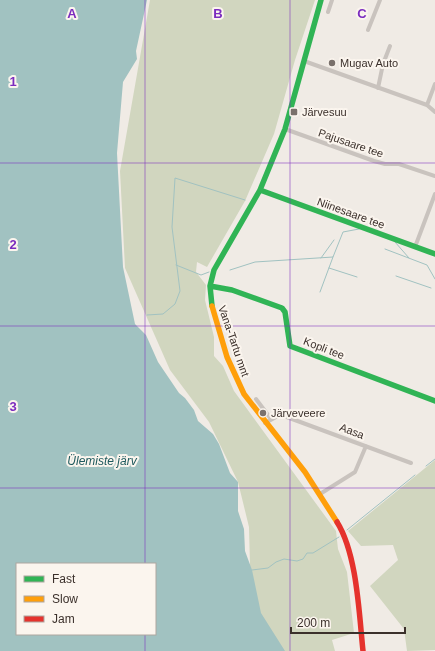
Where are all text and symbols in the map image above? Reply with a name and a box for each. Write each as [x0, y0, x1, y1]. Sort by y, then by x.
text: A [67, 6, 77, 21]
text: B [213, 6, 223, 21]
text: C [357, 6, 367, 21]
place label: Mugav Auto [340, 57, 398, 69]
marker: Mugav Auto [327, 58, 337, 68]
text: 1 [9, 74, 17, 89]
place label: Järvesuu [302, 106, 347, 118]
marker: Järvesuu [289, 107, 299, 117]
street label: Pajusaare tee [317, 126, 385, 160]
street label: Niinesaare tee [316, 195, 386, 231]
text: 2 [9, 237, 17, 252]
street label: Vana-Tartu mnt [216, 304, 252, 378]
street label: Kopli tee [302, 335, 346, 361]
text: 3 [9, 399, 17, 414]
place label: Järveveere [271, 407, 325, 419]
marker: Järveveere [258, 408, 268, 418]
street label: Aasa [338, 421, 367, 441]
water label: Ülemiste järv [67, 454, 138, 468]
legend [16, 563, 156, 635]
text: Fast [52, 572, 76, 586]
text: Slow [52, 592, 78, 606]
scale bar [291, 609, 405, 635]
text: Jam [52, 612, 75, 626]
text: 200 m [297, 616, 330, 630]

